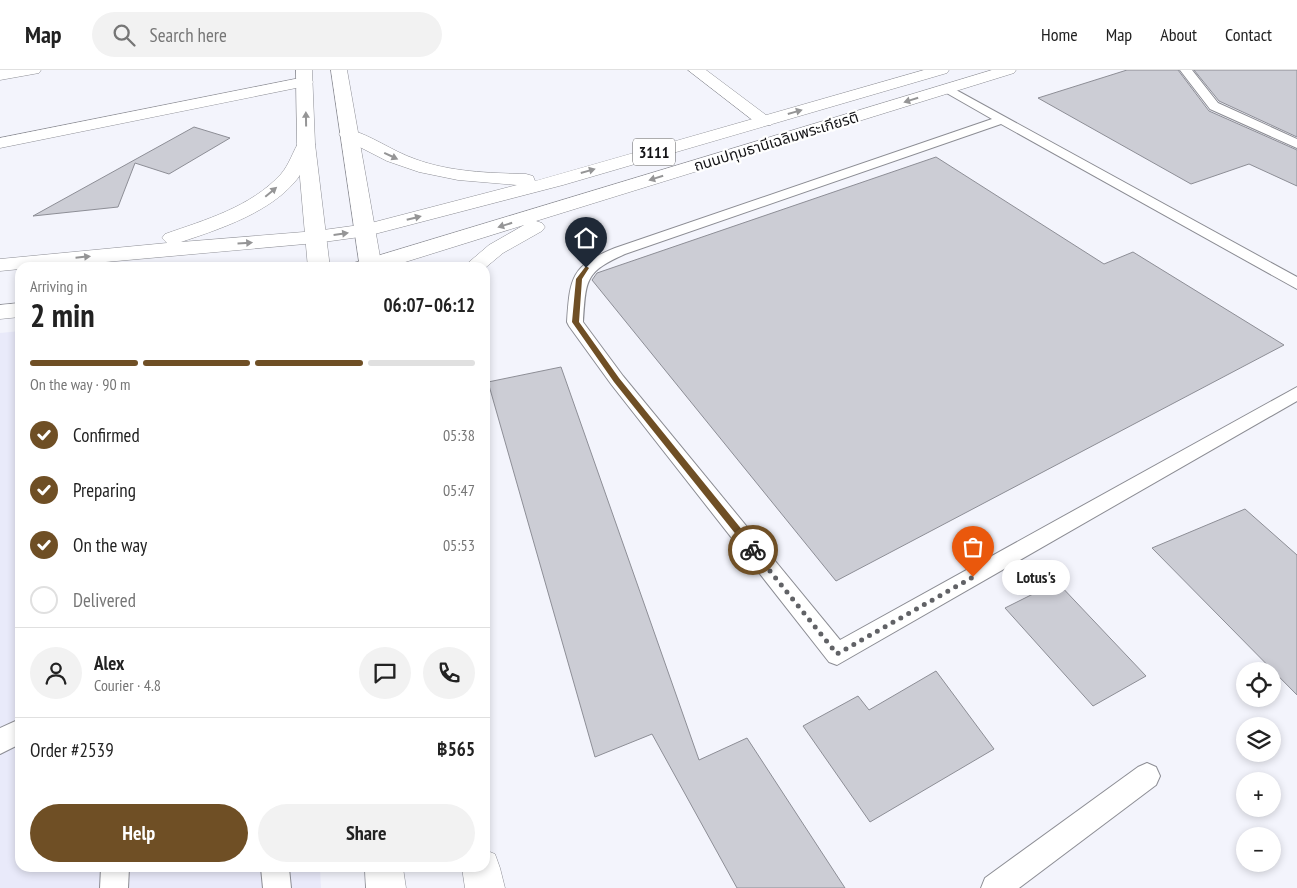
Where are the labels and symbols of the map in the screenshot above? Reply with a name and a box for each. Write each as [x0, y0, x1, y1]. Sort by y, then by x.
one-way arrow [904, 96, 919, 104]
street label: ถนนปทุมธานีเฉลิมพระเกียรติ [691, 107, 861, 175]
one-way arrow [787, 108, 802, 116]
one-way arrow [302, 111, 310, 127]
road number: 3111 [633, 138, 675, 165]
one-way arrow [384, 152, 399, 160]
one-way arrow [580, 167, 595, 175]
one-way arrow [648, 175, 663, 183]
one-way arrow [264, 187, 277, 198]
one-way arrow [406, 214, 422, 222]
pin [565, 217, 607, 268]
one-way arrow [497, 221, 512, 229]
one-way arrow [334, 229, 350, 237]
one-way arrow [237, 239, 253, 247]
one-way arrow [76, 253, 92, 261]
courier [728, 525, 778, 575]
pin [952, 526, 994, 577]
callout: Lotus's [1003, 560, 1070, 594]

